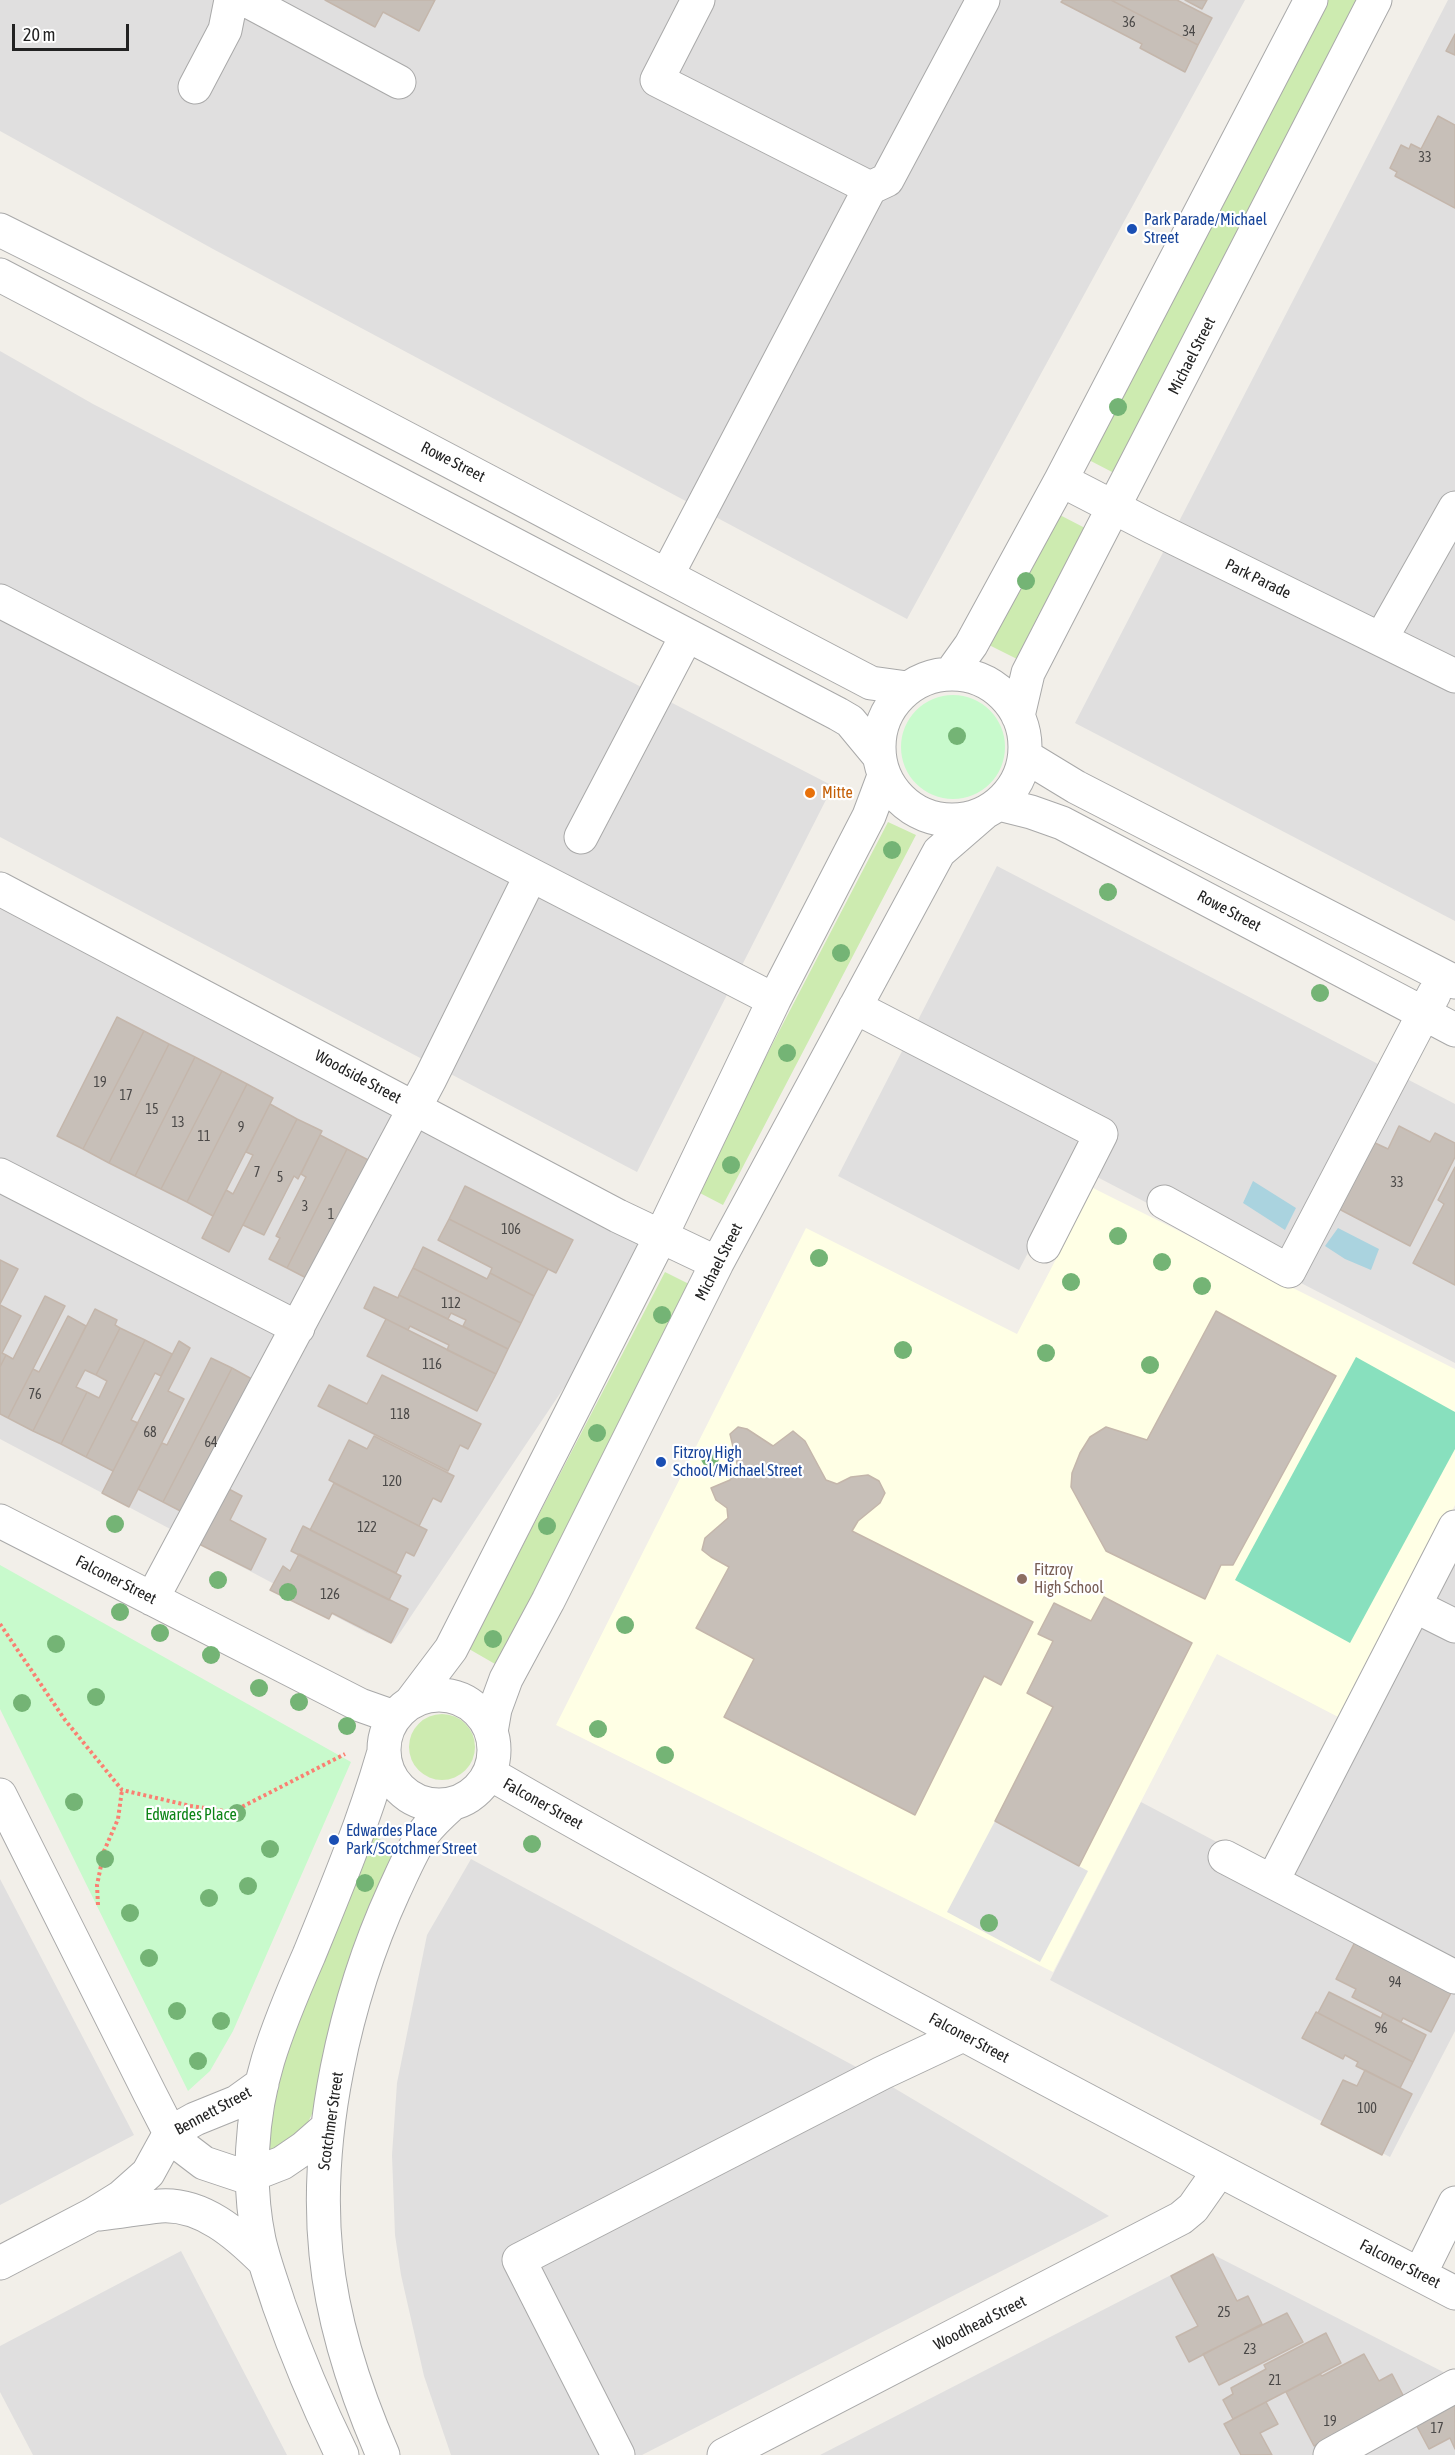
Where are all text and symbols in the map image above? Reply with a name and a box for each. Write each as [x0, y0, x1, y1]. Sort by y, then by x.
scale bar [15, 12, 132, 50]
house number: 36 [1122, 15, 1136, 31]
text: 20 m [23, 24, 55, 45]
house number: 34 [1182, 24, 1196, 40]
house number: 33 [1418, 150, 1432, 166]
place label: Park Parade/Michael Street [1144, 210, 1267, 248]
marker: Park Parade/Michael Street [1125, 222, 1139, 236]
street label: Michael Street [1164, 314, 1220, 398]
street label: Rowe Street [418, 438, 488, 486]
street label: Park Parade [1222, 555, 1294, 603]
place label: Mitte [822, 783, 853, 803]
marker: Mitte [803, 786, 817, 800]
street label: Rowe Street [1194, 886, 1264, 936]
street label: Woodside Street [311, 1046, 405, 1108]
house number: 19 [93, 1075, 107, 1091]
house number: 17 [119, 1088, 133, 1104]
house number: 15 [145, 1102, 159, 1118]
house number: 13 [171, 1115, 185, 1131]
house number: 9 [238, 1120, 244, 1136]
house number: 11 [197, 1129, 211, 1145]
house number: 7 [254, 1165, 260, 1181]
house number: 5 [277, 1170, 283, 1186]
house number: 33 [1390, 1175, 1404, 1191]
house number: 3 [302, 1199, 308, 1215]
house number: 1 [328, 1207, 334, 1223]
street label: Michael Street [691, 1220, 747, 1304]
house number: 106 [501, 1222, 521, 1238]
house number: 112 [441, 1296, 461, 1312]
house number: 116 [422, 1357, 442, 1373]
house number: 76 [28, 1387, 42, 1403]
house number: 118 [390, 1407, 410, 1423]
house number: 68 [143, 1425, 157, 1441]
house number: 64 [204, 1435, 218, 1451]
place label: Fitzroy High School/Michael Street [673, 1443, 802, 1481]
marker: Fitzroy High School/Michael Street [654, 1455, 668, 1469]
house number: 120 [382, 1474, 402, 1490]
house number: 122 [357, 1520, 377, 1536]
street label: Falconer Street [72, 1551, 160, 1609]
place label: Fitzroy High School [1034, 1560, 1103, 1598]
marker: Fitzroy High School [1015, 1572, 1029, 1586]
house number: 126 [320, 1587, 340, 1603]
street label: Falconer Street [500, 1774, 586, 1834]
park label: Edwardes Place [145, 1805, 237, 1825]
place label: Edwardes Place Park/Scotchmer Street [346, 1821, 477, 1859]
marker: Edwardes Place Park/Scotchmer Street [327, 1833, 341, 1847]
house number: 94 [1388, 1975, 1402, 1991]
street label: Falconer Street [926, 2009, 1012, 2067]
house number: 96 [1374, 2021, 1388, 2037]
street label: Scotchmer Street [315, 2071, 347, 2171]
street label: Bennett Street [171, 2083, 255, 2139]
house number: 100 [1357, 2101, 1377, 2117]
street label: Falconer Street [1356, 2235, 1444, 2293]
street label: Woodhead Street [931, 2291, 1029, 2355]
house number: 25 [1217, 2305, 1231, 2321]
house number: 23 [1243, 2342, 1257, 2358]
house number: 21 [1268, 2373, 1282, 2389]
house number: 19 [1323, 2414, 1337, 2430]
house number: 17 [1430, 2421, 1444, 2437]

